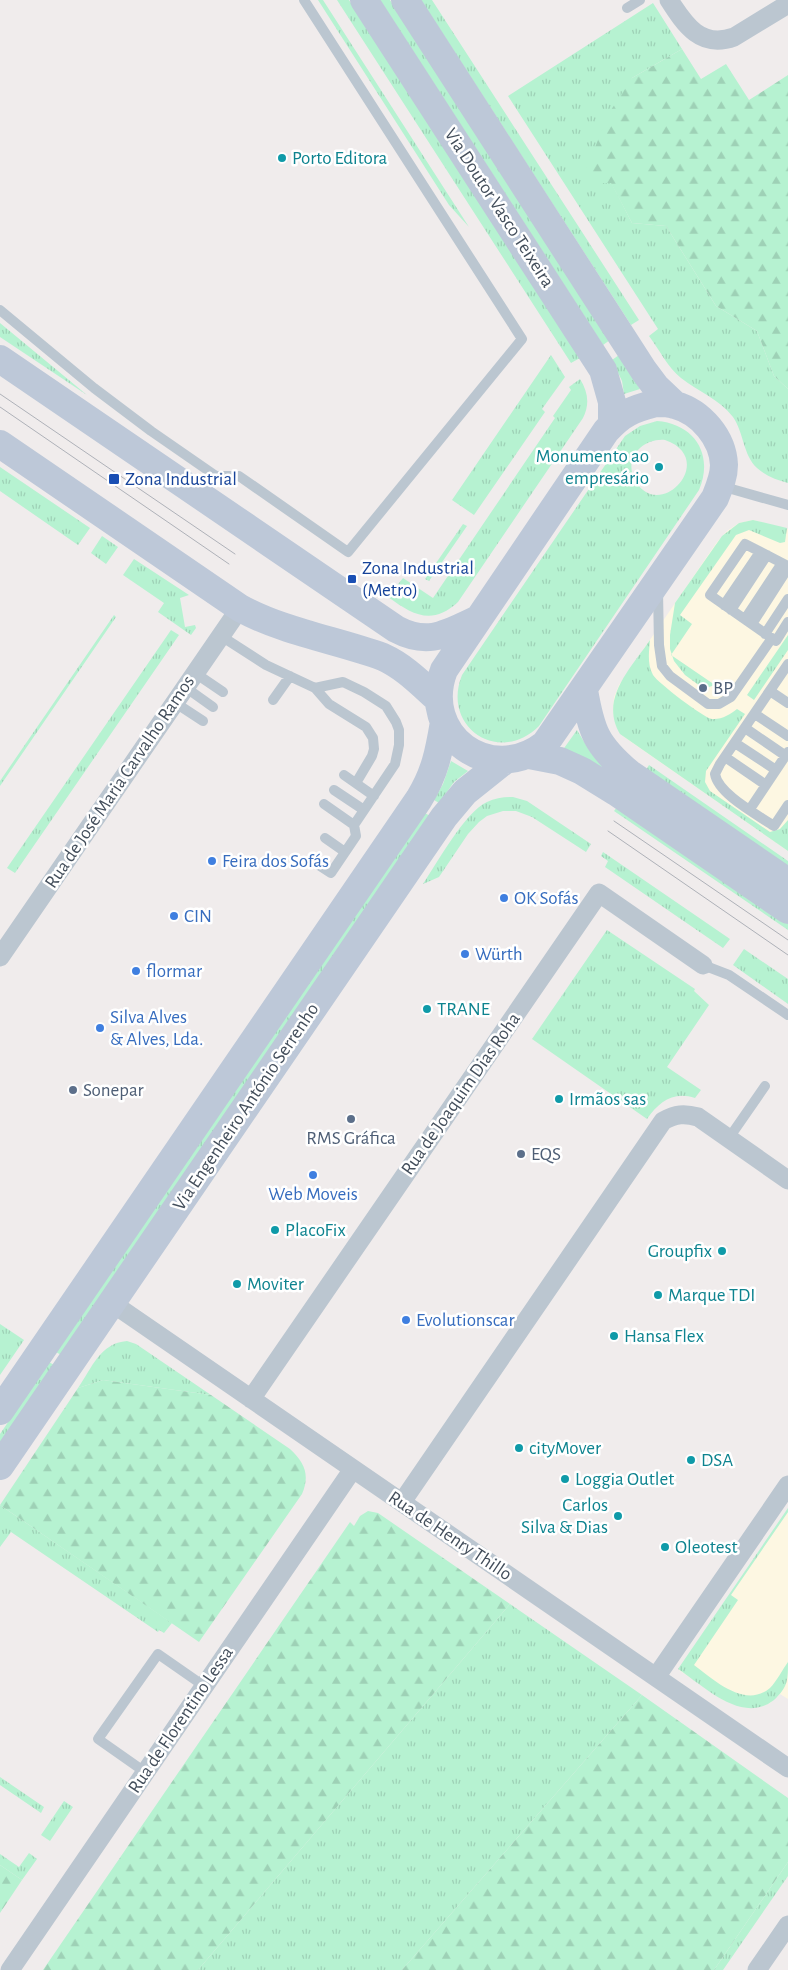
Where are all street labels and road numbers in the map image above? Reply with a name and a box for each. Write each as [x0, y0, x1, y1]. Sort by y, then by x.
street label: Via Doutor Vasco Teixeira [441, 125, 558, 291]
street label: Rua de José Maria Carvalho Ramos [42, 672, 198, 892]
street label: Via Engenheiro António Serrenho [170, 1000, 322, 1214]
street label: Rua de Joaquim Dias Roha [398, 1009, 524, 1179]
street label: Rua de Henry Thillo [385, 1488, 515, 1584]
street label: Rua de Florentino Lessa [125, 1643, 237, 1797]

